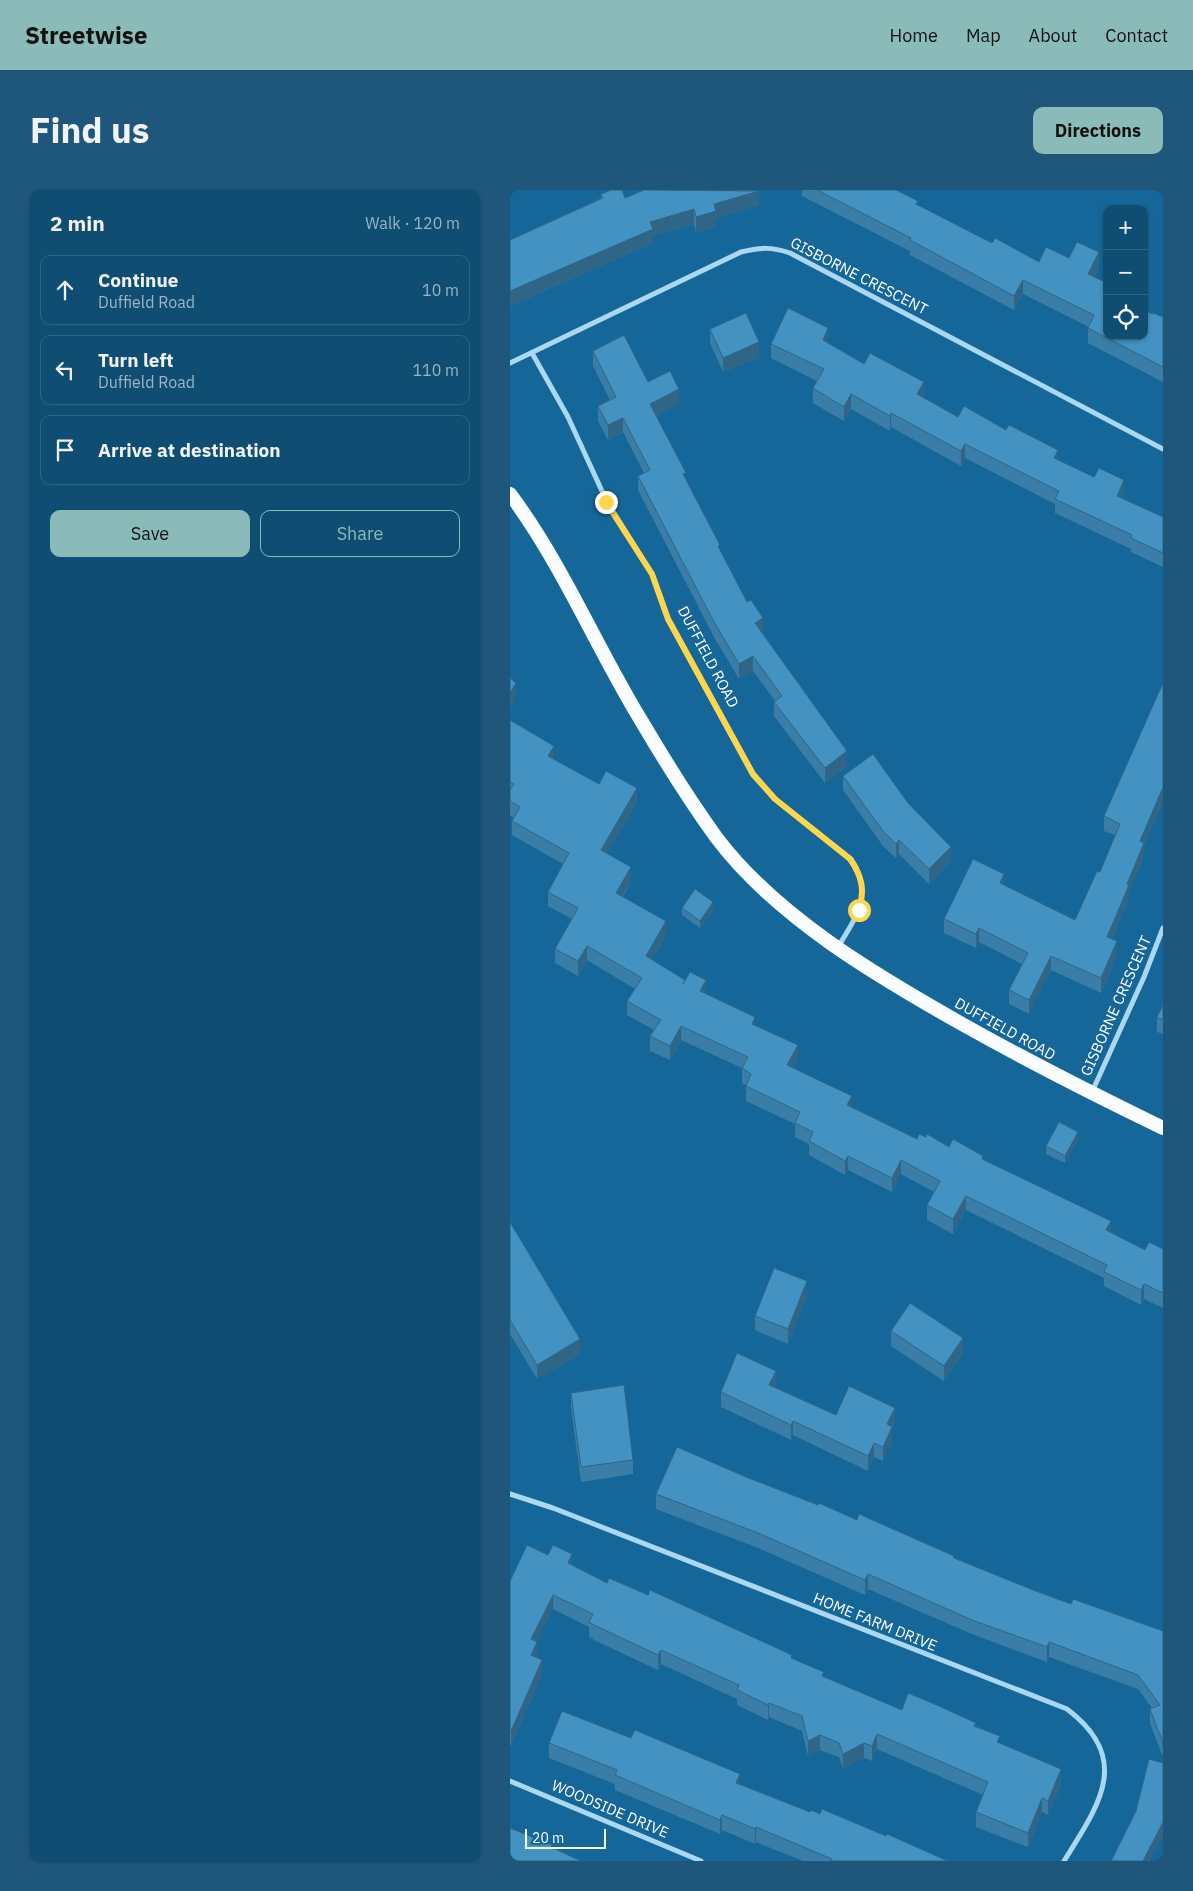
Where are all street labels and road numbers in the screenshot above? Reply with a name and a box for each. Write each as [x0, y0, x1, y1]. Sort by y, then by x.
street label: GISBORNE CRESCENT [787, 233, 931, 319]
street label: DUFFIELD ROAD [674, 603, 743, 711]
street label: GISBORNE CRESCENT [1076, 932, 1155, 1079]
street label: DUFFIELD ROAD [951, 993, 1059, 1064]
street label: HOME FARM DRIVE [810, 1588, 940, 1655]
street label: WOODSIDE DRIVE [549, 1775, 672, 1842]

